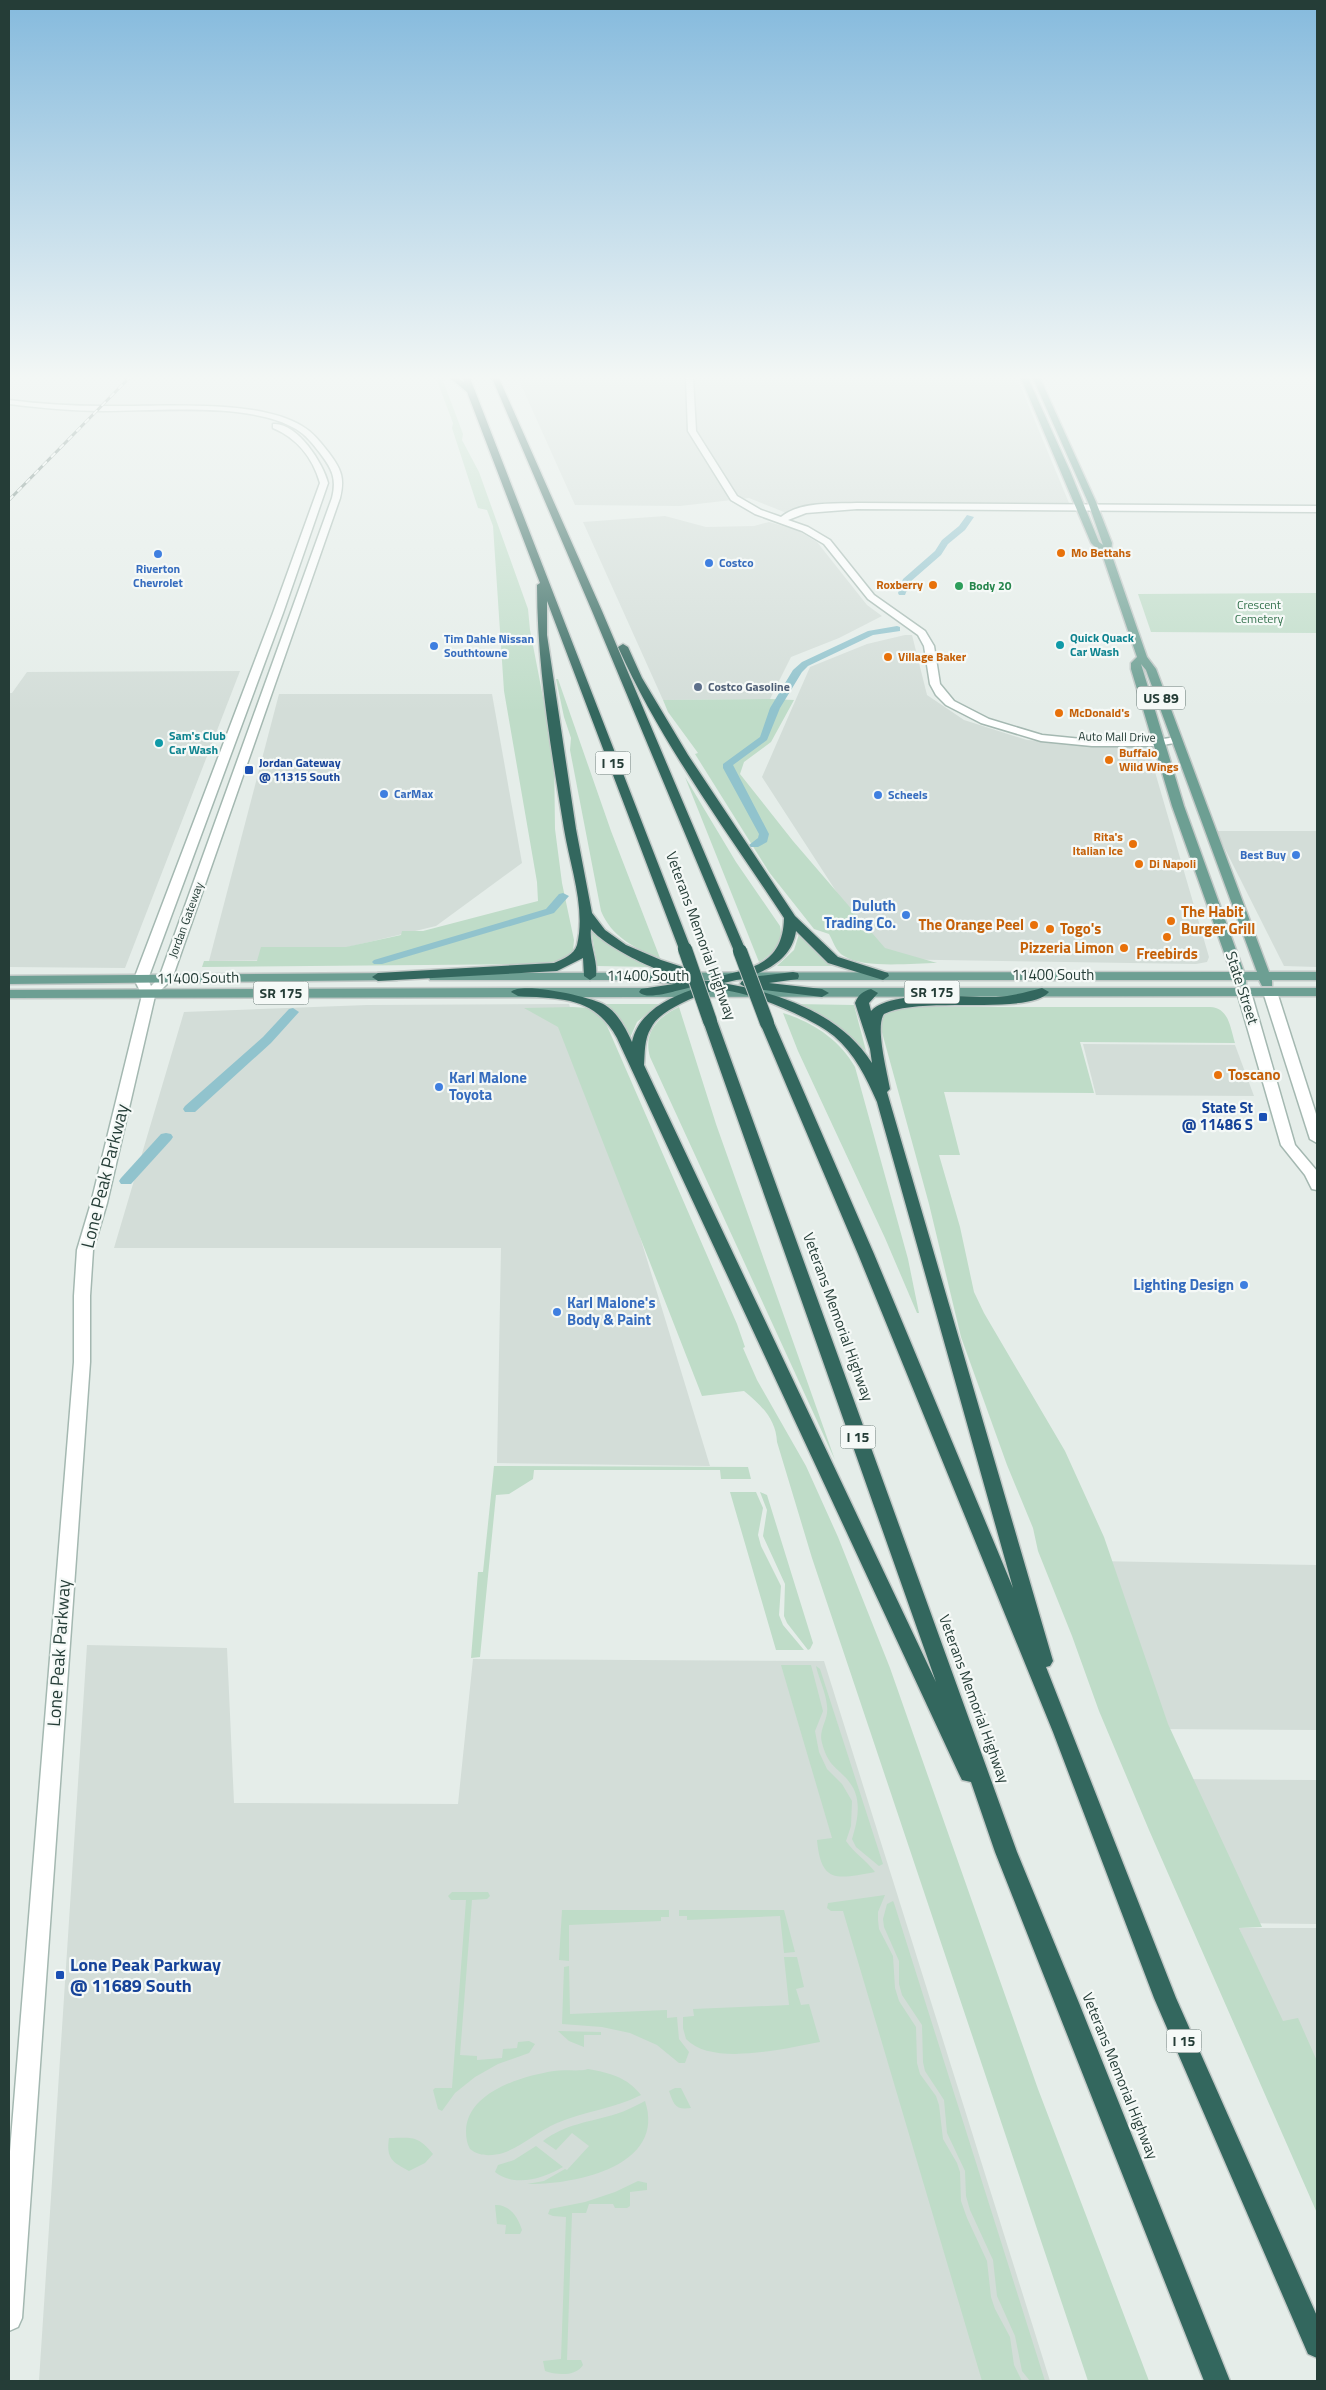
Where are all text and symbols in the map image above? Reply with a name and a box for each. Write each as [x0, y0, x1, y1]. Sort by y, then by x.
place label: Mo Bettahs [1071, 543, 1131, 562]
marker: Mo Bettahs [1055, 547, 1067, 559]
marker: Riverton Chevrolet [152, 548, 164, 560]
place label: Costco [719, 553, 754, 572]
marker: Costco [703, 557, 715, 569]
place label: Riverton Chevrolet [133, 559, 184, 592]
place label: Roxberry [876, 575, 923, 594]
place label: Body 20 [969, 576, 1012, 595]
marker: Roxberry [927, 579, 939, 591]
marker: Body 20 [953, 580, 965, 592]
park label: Crescent Cemetery [1235, 595, 1284, 628]
place label: Quick Quack Car Wash [1070, 628, 1135, 661]
place label: Tim Dahle Nissan Southtowne [444, 629, 534, 662]
marker: Quick Quack Car Wash [1054, 639, 1066, 651]
marker: Tim Dahle Nissan Southtowne [428, 640, 440, 652]
place label: Village Baker [898, 647, 967, 666]
marker: Village Baker [882, 651, 894, 663]
place label: Costco Gasoline [708, 677, 790, 696]
marker: Costco Gasoline [692, 681, 704, 693]
road number: US 89 [1137, 686, 1185, 710]
place label: McDonald's [1069, 703, 1130, 722]
marker: McDonald's [1053, 707, 1065, 719]
place label: Sam's Club Car Wash [169, 726, 226, 759]
street label: Auto Mall Drive [1078, 726, 1156, 747]
marker: Sam's Club Car Wash [153, 737, 165, 749]
place label: Buffalo Wild Wings [1119, 743, 1179, 776]
road number: I 15 [596, 751, 630, 774]
place label: Jordan Gateway @ 11315 South [259, 753, 341, 786]
marker: Buffalo Wild Wings [1103, 754, 1115, 766]
marker: Jordan Gateway @ 11315 South [243, 764, 255, 776]
place label: CarMax [394, 784, 434, 803]
place label: Scheels [888, 785, 928, 804]
marker: CarMax [378, 788, 390, 800]
marker: Scheels [872, 789, 884, 801]
place label: Rita's Italian Ice [1073, 827, 1123, 860]
marker: Rita's Italian Ice [1127, 838, 1139, 850]
place label: Best Buy [1240, 845, 1286, 864]
street label: Veterans Memorial Highway [660, 848, 743, 1023]
marker: Best Buy [1290, 849, 1302, 861]
place label: Di Napoli [1149, 854, 1196, 873]
marker: Di Napoli [1133, 858, 1145, 870]
street label: Jordan Gateway [163, 879, 208, 960]
place label: Duluth Trading Co. [824, 894, 896, 934]
place label: The Habit Burger Grill [1181, 900, 1255, 940]
marker: Duluth Trading Co. [900, 909, 912, 921]
place label: The Orange Peel [918, 913, 1024, 936]
marker: The Habit Burger Grill [1165, 915, 1177, 927]
place label: Togo's [1060, 917, 1101, 940]
marker: The Orange Peel [1028, 919, 1040, 931]
marker: Togo's [1044, 923, 1056, 935]
marker: Freebirds [1161, 931, 1173, 943]
place label: Pizzeria Limon [1020, 936, 1114, 959]
marker: Pizzeria Limon [1118, 942, 1130, 954]
place label: Freebirds [1136, 942, 1198, 965]
street label: State Street [1220, 948, 1265, 1028]
street label: 11400 South [1012, 963, 1094, 986]
street label: 11400 South [607, 964, 689, 987]
street label: 11400 South [156, 965, 240, 990]
road number: SR 175 [904, 980, 960, 1004]
road number: SR 175 [254, 981, 308, 1004]
place label: Toscano [1228, 1063, 1281, 1086]
place label: Karl Malone Toyota [449, 1066, 527, 1106]
marker: Toscano [1212, 1069, 1224, 1081]
marker: Karl Malone Toyota [433, 1081, 445, 1093]
place label: State St @ 11486 S [1182, 1096, 1254, 1136]
street label: Lone Peak Parkway [74, 1101, 136, 1251]
marker: State St @ 11486 S [1257, 1111, 1269, 1123]
street label: Veterans Memorial Highway [797, 1229, 880, 1404]
place label: Lighting Design [1133, 1273, 1234, 1296]
marker: Lighting Design [1238, 1279, 1250, 1291]
place label: Karl Malone's Body & Paint [567, 1291, 655, 1331]
marker: Karl Malone's Body & Paint [551, 1306, 563, 1318]
road number: I 15 [840, 1425, 876, 1448]
street label: Lone Peak Parkway [40, 1578, 77, 1728]
street label: Veterans Memorial Highway [933, 1611, 1016, 1786]
place label: Lone Peak Parkway @ 11689 South [70, 1951, 221, 1999]
marker: Lone Peak Parkway @ 11689 South [54, 1969, 66, 1981]
street label: Veterans Memorial Highway [1076, 1989, 1164, 2163]
road number: I 15 [1166, 2030, 1202, 2052]

